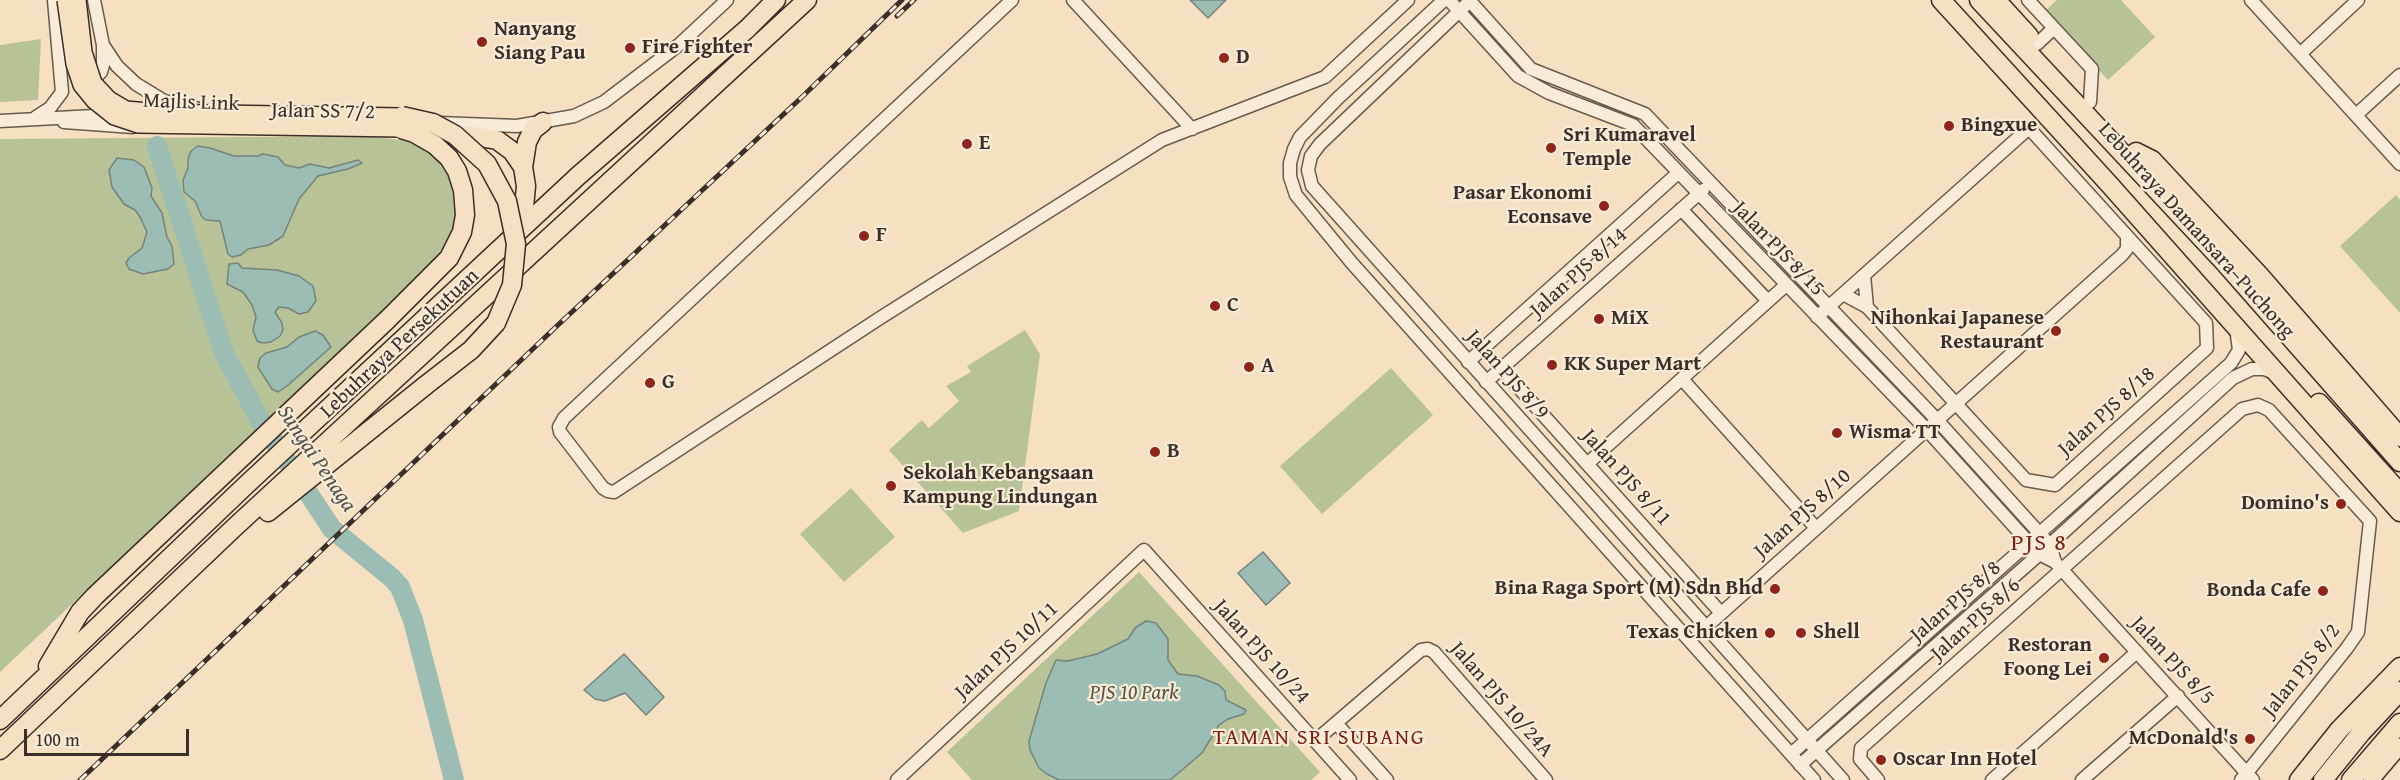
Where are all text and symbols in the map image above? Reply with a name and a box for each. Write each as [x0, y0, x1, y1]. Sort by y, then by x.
place label: Nanyang Siang Pau [494, 17, 585, 67]
marker: Nanyang Siang Pau [475, 35, 489, 49]
place label: Fire Fighter [642, 35, 752, 61]
marker: Fire Fighter [623, 41, 637, 55]
place label: D [1236, 45, 1250, 71]
marker: D [1217, 51, 1231, 65]
street label: Majlis Link [143, 89, 239, 117]
street label: Jalan SS 7/2 [271, 98, 375, 126]
place label: Bingxue [1961, 113, 2037, 139]
street label: Lebuhraya Damansara–Puchong [2092, 118, 2300, 344]
marker: Bingxue [1942, 119, 1956, 133]
place label: Sri Kumaravel Temple [1563, 123, 1696, 173]
place label: E [979, 131, 990, 157]
marker: E [960, 137, 974, 151]
marker: Sri Kumaravel Temple [1544, 141, 1558, 155]
place label: Pasar Ekonomi Econsave [1453, 181, 1592, 231]
street label: Jalan PJS 8/15 [1727, 196, 1829, 302]
marker: Pasar Ekonomi Econsave [1597, 199, 1611, 213]
place label: F [876, 223, 887, 249]
street label: Jalan PJS 8/14 [1525, 223, 1633, 323]
marker: F [857, 229, 871, 243]
street label: Lebuhraya Persekutuan [315, 264, 485, 424]
place label: C [1227, 293, 1239, 319]
marker: C [1208, 299, 1222, 313]
place label: MiX [1611, 306, 1649, 332]
place label: Nihonkai Japanese Restaurant [1871, 306, 2044, 356]
marker: MiX [1592, 312, 1606, 326]
marker: Nihonkai Japanese Restaurant [2049, 324, 2063, 338]
street label: Jalan PJS 8/9 [1460, 325, 1554, 425]
place label: KK Super Mart [1564, 352, 1701, 378]
place label: A [1261, 354, 1274, 380]
marker: KK Super Mart [1545, 358, 1559, 372]
marker: A [1242, 360, 1256, 374]
street label: Jalan PJS 8/18 [2053, 362, 2161, 462]
place label: G [662, 370, 675, 396]
marker: G [643, 376, 657, 390]
water label: Sungai Penaga [271, 400, 361, 518]
place label: Wisma TT [1849, 420, 1941, 446]
street label: Jalan PJS 8/11 [1576, 424, 1676, 532]
marker: Wisma TT [1830, 426, 1844, 440]
place label: B [1167, 439, 1180, 465]
marker: B [1148, 445, 1162, 459]
place label: Sekolah Kebangsaan Kampung Lindungan [903, 461, 1098, 511]
street label: Jalan PJS 8/10 [1749, 464, 1857, 564]
marker: Sekolah Kebangsaan Kampung Lindungan [884, 479, 898, 493]
place label: Domino's [2241, 491, 2329, 517]
marker: Domino's [2334, 497, 2348, 511]
district label: PJS 8 [2011, 530, 2067, 558]
street label: Jalan PJS 8/8 [1906, 556, 2006, 648]
street label: Jalan PJS 8/6 [1926, 573, 2026, 667]
place label: Bina Raga Sport (M) Sdn Bhd [1495, 576, 1763, 602]
place label: Bonda Cafe [2207, 578, 2311, 604]
marker: Bina Raga Sport (M) Sdn Bhd [1768, 582, 1782, 596]
marker: Bonda Cafe [2316, 584, 2330, 598]
street label: Jalan PJS 10/24 [1208, 595, 1314, 709]
street label: Jalan PJS 10/11 [950, 597, 1064, 705]
street label: Jalan PJS 8/5 [2125, 612, 2219, 710]
street label: Jalan PJS 8/2 [2258, 619, 2346, 723]
place label: Texas Chicken [1627, 620, 1758, 646]
place label: Shell [1813, 620, 1860, 646]
marker: Texas Chicken [1763, 626, 1777, 640]
marker: Shell [1794, 626, 1808, 640]
place label: Restoran Foong Lei [2004, 633, 2092, 683]
street label: Jalan PJS 10/24A [1444, 637, 1558, 763]
marker: Restoran Foong Lei [2097, 651, 2111, 665]
park label: PJS 10 Park [1089, 681, 1179, 707]
scale bar [27, 717, 192, 755]
district label: TAMAN SRI SUBANG [1213, 725, 1425, 751]
text: 100 m [35, 726, 80, 753]
place label: McDonald's [2129, 726, 2238, 752]
marker: McDonald's [2243, 732, 2257, 746]
place label: Oscar Inn Hotel [1893, 747, 2037, 773]
marker: Oscar Inn Hotel [1874, 753, 1888, 767]

